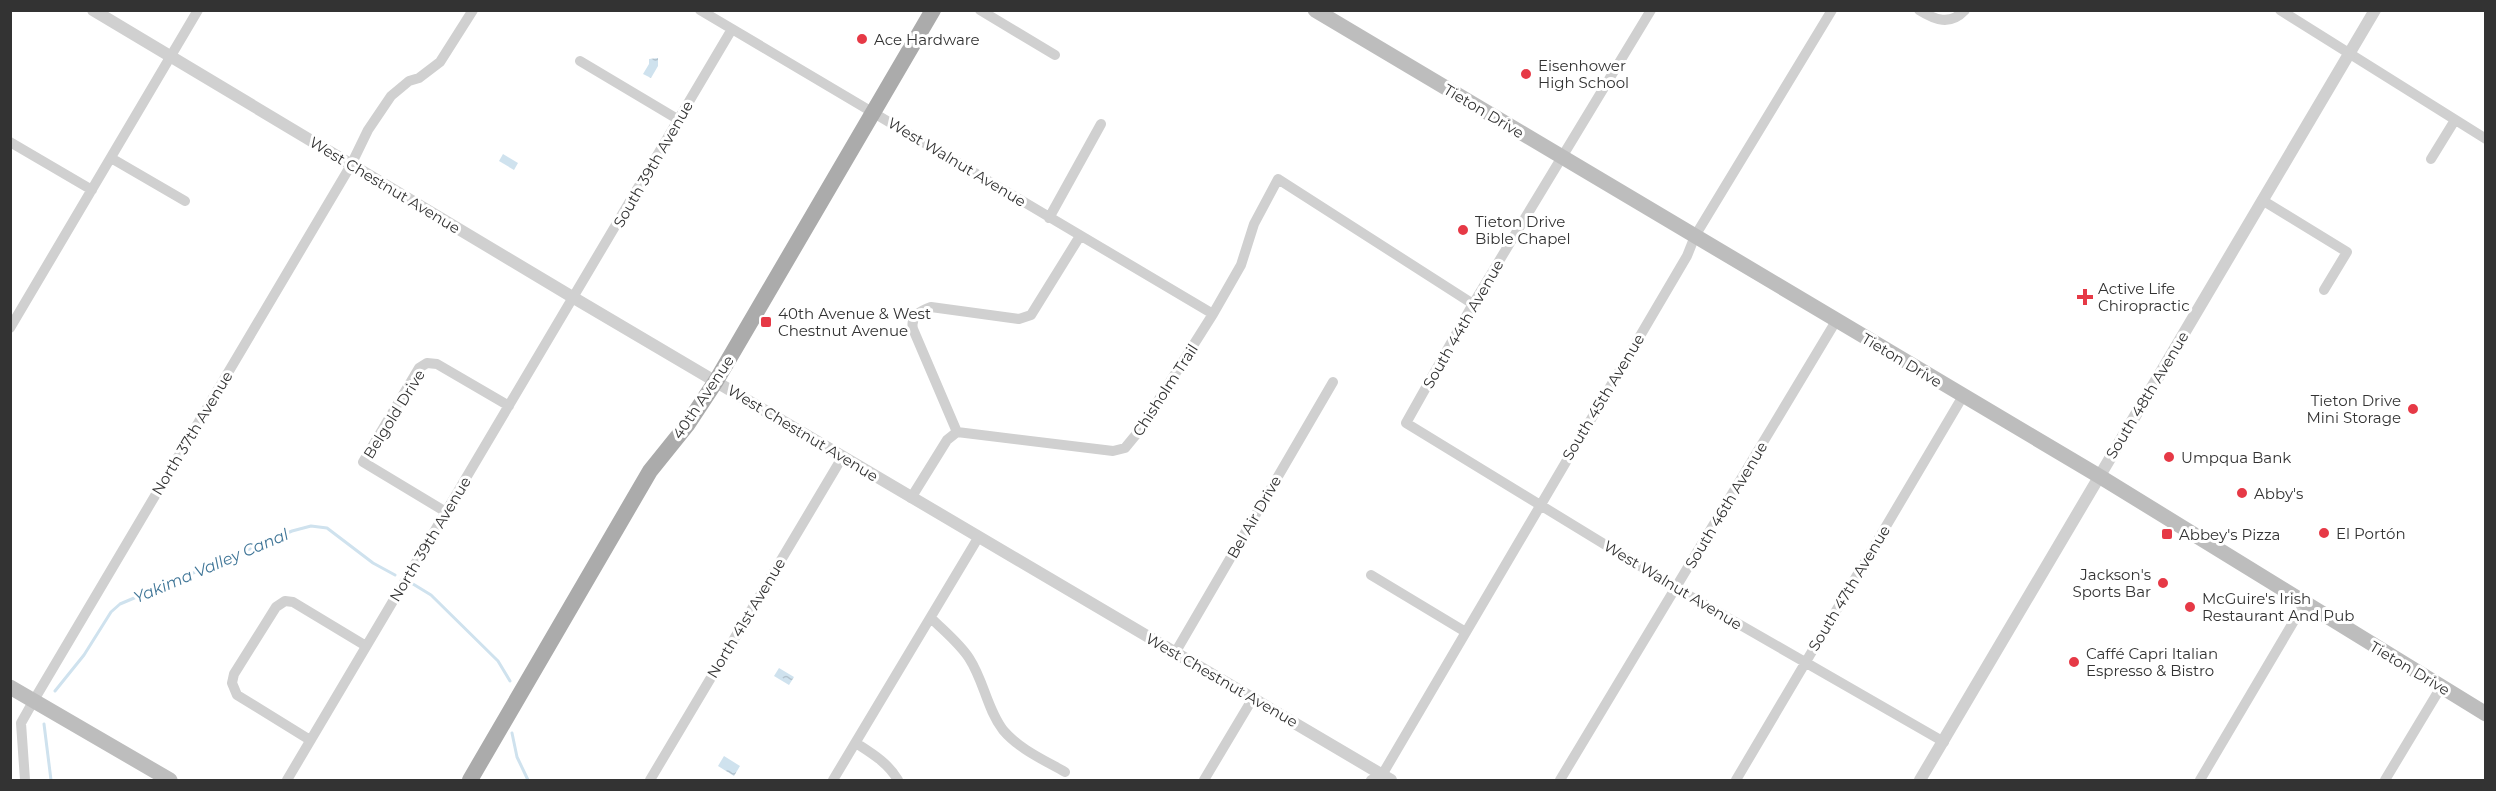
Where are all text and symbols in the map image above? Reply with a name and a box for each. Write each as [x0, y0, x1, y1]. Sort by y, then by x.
place label: Ace Hardware [874, 30, 980, 49]
marker: Ace Hardware [855, 32, 869, 46]
place label: Eisenhower High School [1538, 56, 1629, 92]
marker: Eisenhower High School [1519, 67, 1533, 81]
street label: Tieton Drive [1440, 80, 1528, 142]
street label: South 39th Avenue [609, 97, 697, 231]
street label: West Walnut Avenue [884, 113, 1030, 211]
street label: West Chestnut Avenue [306, 132, 464, 238]
place label: Tieton Drive Bible Chapel [1475, 212, 1570, 248]
marker: Tieton Drive Bible Chapel [1456, 223, 1470, 237]
street label: South 44th Avenue [1418, 256, 1508, 392]
place label: Active Life Chiropractic [2098, 279, 2190, 315]
marker: Active Life Chiropractic [2076, 288, 2094, 306]
place label: 40th Avenue & West Chestnut Avenue [778, 304, 931, 340]
marker: 40th Avenue & West Chestnut Avenue [759, 315, 773, 329]
street label: South 48th Avenue [2101, 328, 2193, 462]
street label: Tieton Drive [1858, 329, 1946, 391]
street label: South 45th Avenue [1558, 330, 1648, 464]
street label: Chisholm Trail [1128, 340, 1202, 440]
street label: 40th Avenue [668, 352, 738, 442]
street label: Belgold Drive [359, 366, 429, 462]
street label: North 37th Avenue [147, 367, 237, 499]
street label: West Chestnut Avenue [724, 380, 882, 486]
place label: Tieton Drive Mini Storage [2307, 391, 2401, 427]
marker: Tieton Drive Mini Storage [2406, 402, 2420, 416]
street label: South 46th Avenue [1681, 438, 1771, 572]
place label: Umpqua Bank [2181, 448, 2291, 467]
marker: Umpqua Bank [2162, 450, 2176, 464]
street label: Bel Air Drive [1223, 472, 1285, 562]
street label: North 39th Avenue [385, 473, 475, 605]
place label: Abby's [2254, 484, 2303, 503]
marker: Abby's [2235, 486, 2249, 500]
street label: South 47th Avenue [1804, 522, 1894, 654]
water label: Yakima Valley Canal [131, 524, 292, 607]
place label: El Portón [2336, 524, 2406, 543]
place label: Abbey's Pizza [2179, 525, 2280, 544]
marker: El Portón [2317, 526, 2331, 540]
marker: Abbey's Pizza [2160, 527, 2174, 541]
street label: West Walnut Avenue [1600, 536, 1746, 634]
street label: North 41st Avenue [703, 554, 789, 682]
place label: Jackson's Sports Bar [2072, 565, 2151, 601]
marker: Jackson's Sports Bar [2156, 576, 2170, 590]
place label: McGuire's Irish Restaurant And Pub [2202, 589, 2354, 625]
marker: McGuire's Irish Restaurant And Pub [2183, 600, 2197, 614]
street label: West Chestnut Avenue [1143, 629, 1301, 731]
street label: Tieton Drive [2366, 637, 2454, 699]
place label: Caffé Capri Italian Espresso & Bistro [2086, 644, 2218, 680]
marker: Caffé Capri Italian Espresso & Bistro [2067, 655, 2081, 669]

